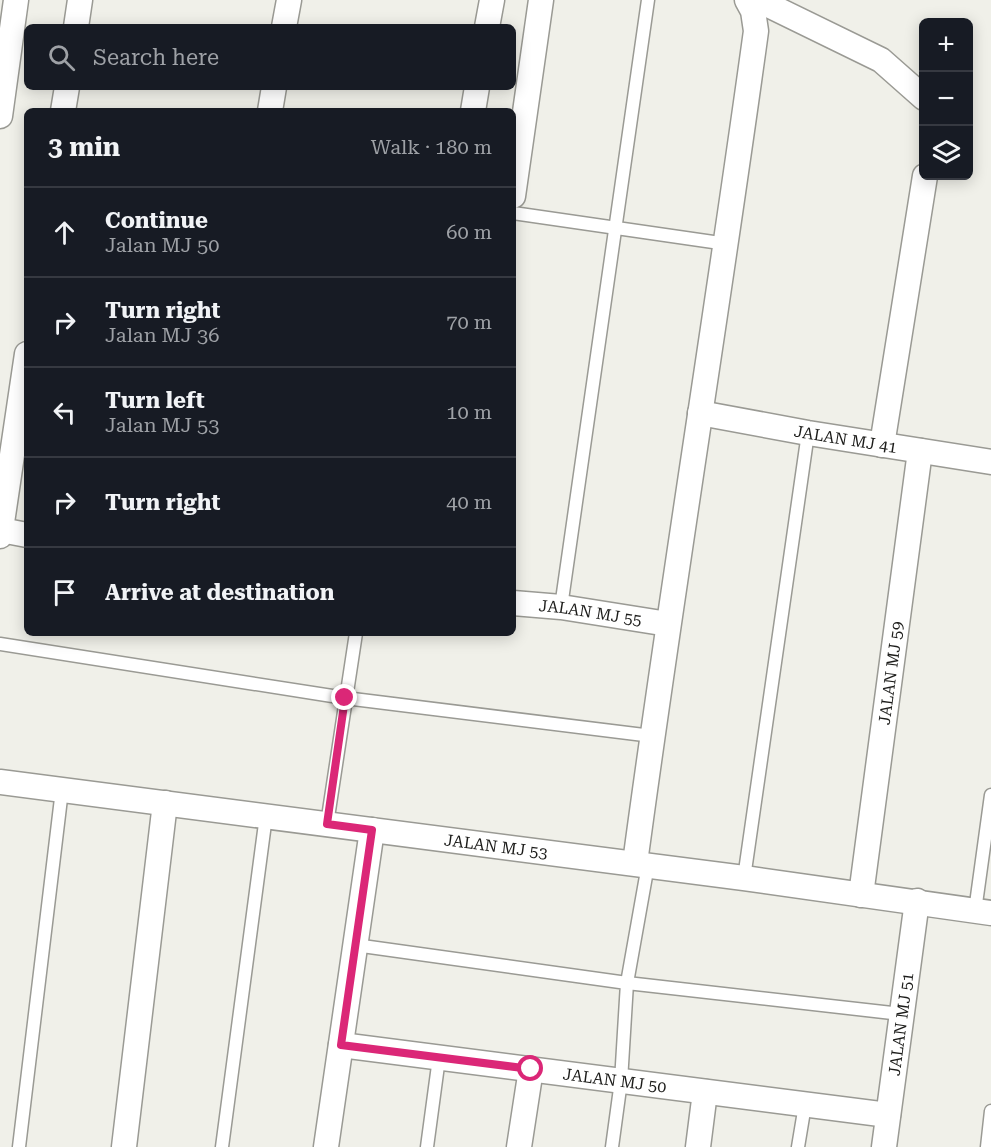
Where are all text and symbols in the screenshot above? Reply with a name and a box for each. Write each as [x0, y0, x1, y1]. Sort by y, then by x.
map controls [919, 18, 973, 180]
button: + [919, 18, 973, 72]
search box [24, 24, 516, 90]
icon: search [45, 41, 78, 74]
text: Search here [93, 45, 219, 70]
button: − [919, 72, 973, 126]
button: layers [919, 126, 973, 180]
text: 3 min [48, 132, 120, 162]
text: Walk · 180 m [371, 135, 492, 159]
text: Continue [105, 208, 208, 233]
icon: ahead [48, 216, 81, 249]
text: 60 m [446, 220, 492, 244]
text: Jalan MJ 50 [105, 233, 219, 257]
text: Turn right [105, 298, 220, 323]
icon: right [48, 306, 81, 339]
text: 70 m [446, 310, 492, 334]
text: Jalan MJ 36 [105, 323, 219, 347]
text: Turn left [105, 388, 205, 413]
icon: left [48, 396, 81, 429]
text: 10 m [446, 400, 492, 424]
text: Jalan MJ 53 [105, 413, 219, 437]
street label: JALAN MJ 41 [793, 421, 899, 457]
icon: right [48, 486, 81, 519]
text: Turn right [105, 490, 220, 515]
text: 40 m [446, 490, 492, 514]
icon: arrive [48, 576, 81, 609]
text: Arrive at destination [105, 580, 334, 605]
street label: JALAN MJ 55 [538, 596, 643, 629]
street label: JALAN MJ 59 [874, 620, 907, 726]
route end [331, 684, 357, 710]
street label: JALAN MJ 53 [443, 830, 549, 862]
street label: JALAN MJ 51 [884, 971, 917, 1077]
route start [517, 1055, 543, 1081]
street label: JALAN MJ 50 [562, 1064, 668, 1096]

